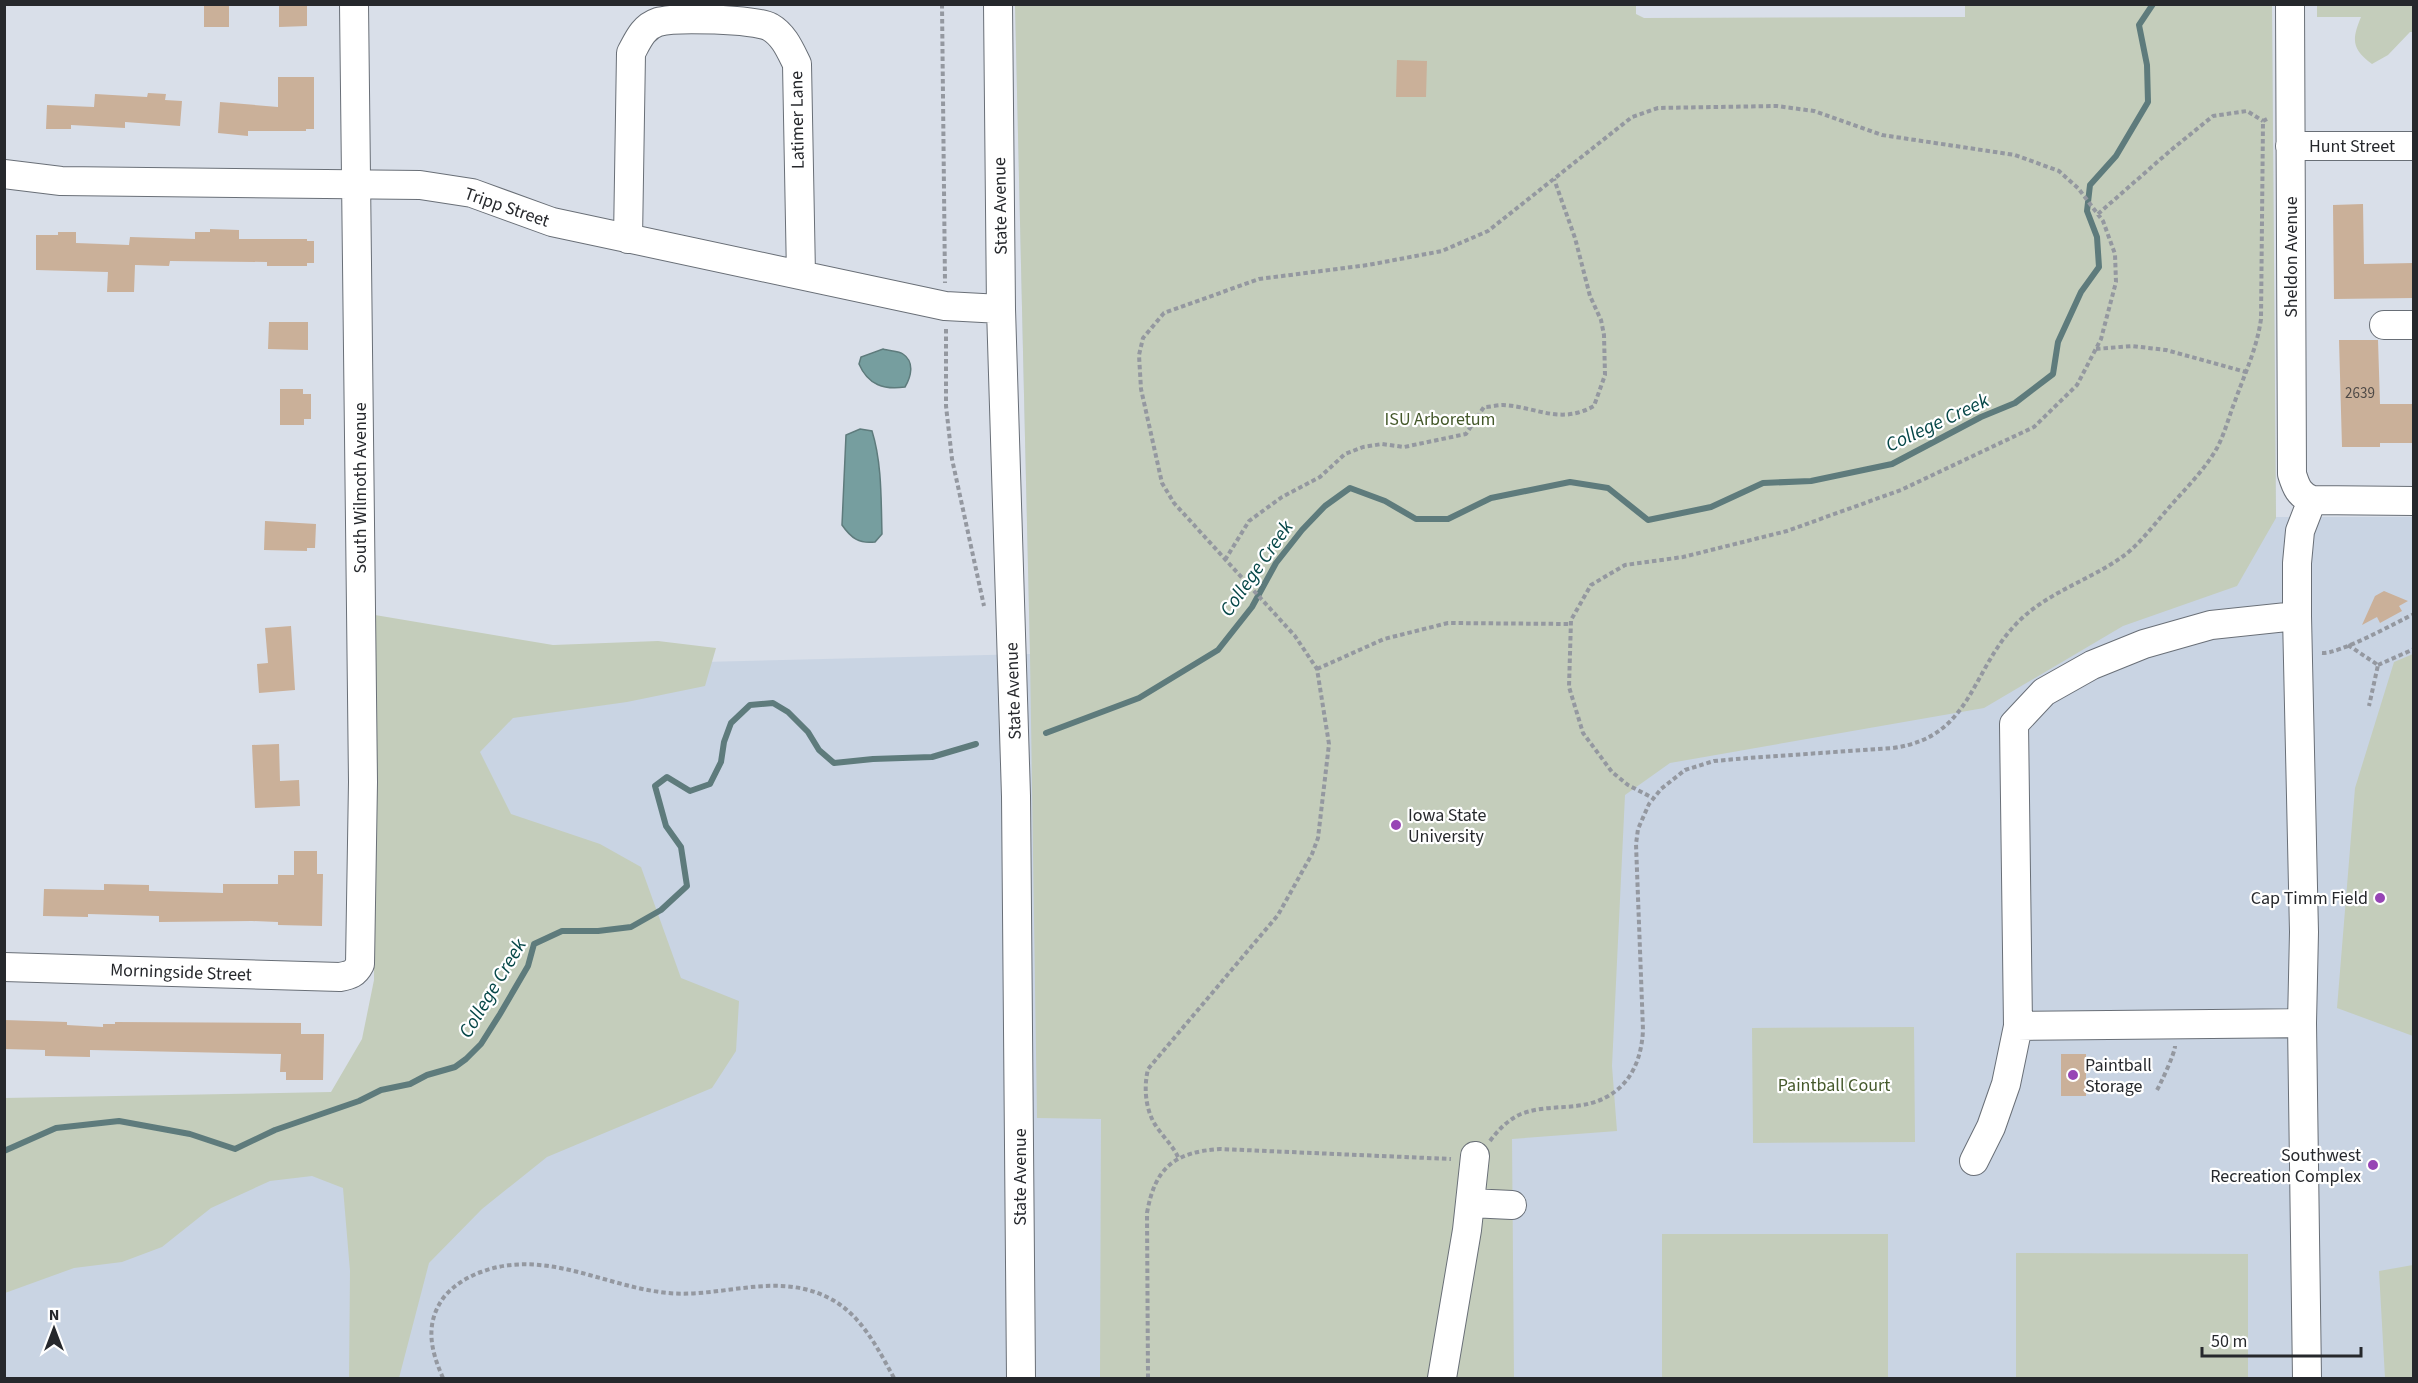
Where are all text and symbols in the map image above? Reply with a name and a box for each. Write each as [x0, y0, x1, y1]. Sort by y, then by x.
street label: Latimer Lane [784, 71, 811, 169]
street label: Hunt Street [2309, 134, 2395, 159]
street label: State Avenue [987, 157, 1014, 255]
street label: Tripp Street [461, 181, 553, 234]
street label: Sheldon Avenue [2279, 196, 2304, 318]
house number: 2639 [2345, 383, 2375, 404]
water label: College Creek [1881, 386, 1994, 459]
street label: South Wilmoth Avenue [348, 402, 373, 574]
park label: ISU Arboretum [1385, 407, 1495, 432]
water label: College Creek [1213, 515, 1300, 622]
street label: State Avenue [999, 642, 1028, 740]
place label: Iowa State University [1408, 803, 1486, 849]
marker: Iowa State University [1389, 818, 1403, 832]
place label: Cap Timm Field [2251, 886, 2368, 911]
marker: Cap Timm Field [2373, 891, 2387, 905]
water label: College Creek [452, 933, 534, 1043]
street label: Morningside Street [110, 958, 252, 987]
place label: Paintball Storage [2085, 1053, 2152, 1099]
marker: Paintball Storage [2066, 1068, 2080, 1082]
park label: Paintball Court [1778, 1073, 1890, 1098]
street label: State Avenue [1008, 1128, 1033, 1226]
place label: Southwest Recreation Complex [2210, 1143, 2361, 1189]
marker: Southwest Recreation Complex [2366, 1158, 2380, 1172]
north arrow [24, 1299, 84, 1359]
text: N [49, 1304, 59, 1326]
scale bar [2202, 1320, 2361, 1358]
text: 50 m [2211, 1329, 2247, 1354]

